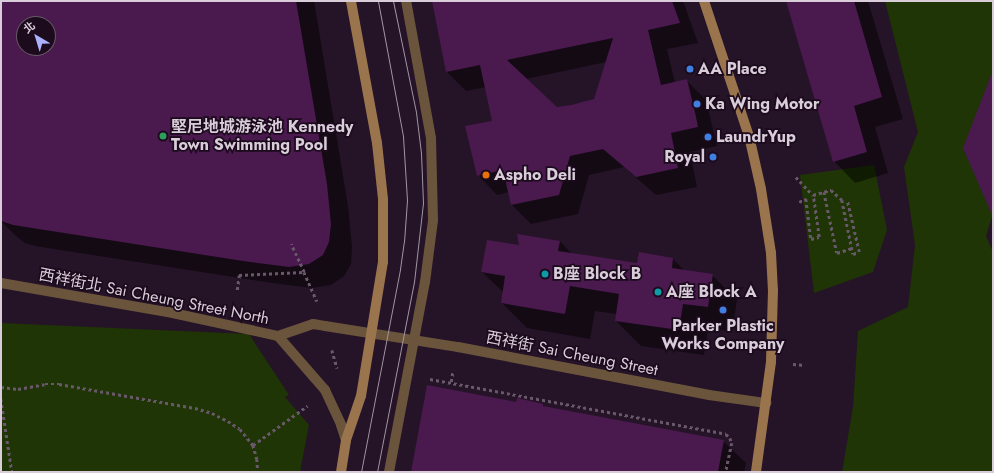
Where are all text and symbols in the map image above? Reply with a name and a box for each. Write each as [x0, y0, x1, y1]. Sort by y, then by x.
north arrow [16, 16, 56, 56]
text: 北 [20, 18, 38, 37]
place label: AA Place [698, 59, 767, 79]
marker: AA Place [685, 64, 695, 74]
place label: Ka Wing Motor [705, 94, 820, 114]
marker: Ka Wing Motor [692, 99, 702, 109]
place label: 堅尼地城游泳池 Kennedy Town Swimming Pool [171, 117, 353, 155]
place label: LaundrYup [716, 127, 796, 147]
marker: 堅尼地城游泳池 Kennedy Town Swimming Pool [158, 131, 168, 141]
marker: LaundrYup [703, 132, 713, 142]
place label: Royal [664, 147, 705, 167]
marker: Royal [708, 152, 718, 162]
place label: Aspho Deli [494, 165, 576, 185]
marker: Aspho Deli [481, 170, 491, 180]
place label: B座 Block B [553, 264, 641, 284]
street label: 西祥街北 Sai Cheung Street North [37, 265, 271, 329]
marker: B座 Block B [540, 269, 550, 279]
place label: A座 Block A [666, 282, 757, 302]
marker: A座 Block A [653, 287, 663, 297]
marker: Parker Plastic Works Company [718, 305, 728, 315]
place label: Parker Plastic Works Company [662, 316, 784, 354]
street label: 西祥街 Sai Cheung Street [484, 328, 660, 380]

